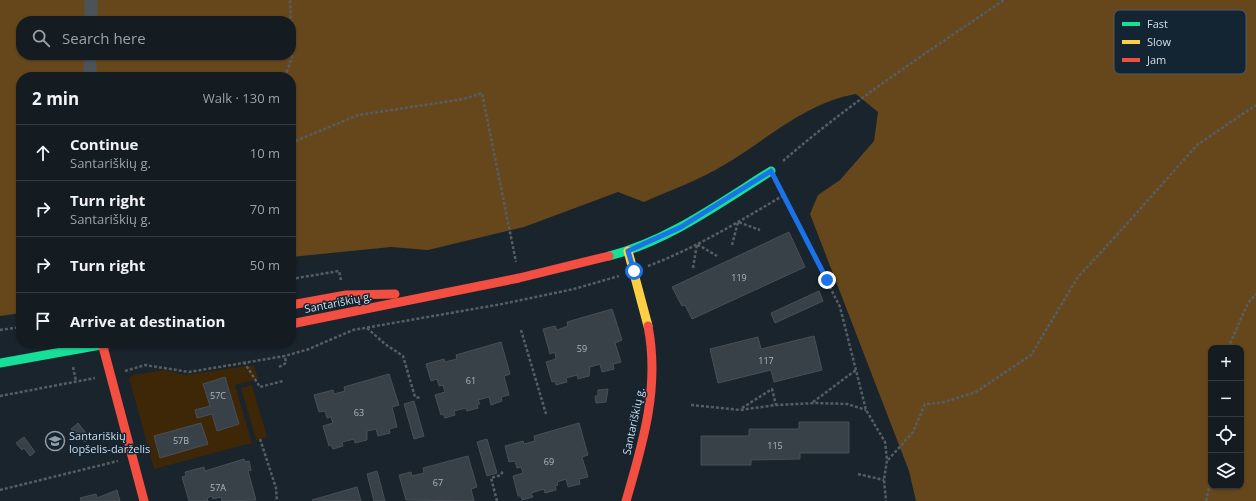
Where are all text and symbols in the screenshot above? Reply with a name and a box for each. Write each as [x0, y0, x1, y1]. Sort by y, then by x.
legend [1114, 10, 1246, 74]
search box [16, 16, 296, 60]
text: Fast [1147, 16, 1168, 31]
icon: search [30, 27, 52, 49]
text: Search here [62, 28, 146, 48]
text: Slow [1147, 34, 1171, 49]
text: Jam [1146, 52, 1166, 67]
text: 2 min [32, 87, 79, 110]
text: Walk · 130 m [203, 89, 280, 107]
text: Continue [70, 134, 138, 154]
icon: ahead [32, 142, 54, 164]
text: 10 m [250, 144, 280, 162]
text: Santariškių g. [70, 154, 151, 172]
text: Turn right [70, 190, 145, 210]
icon: right [32, 198, 54, 220]
text: 70 m [250, 200, 280, 218]
text: Santariškių g. [70, 210, 151, 228]
icon: right [32, 254, 54, 276]
text: Turn right [70, 255, 145, 275]
text: 50 m [250, 256, 280, 274]
route start [625, 262, 643, 280]
house number: 119 [731, 271, 747, 284]
route end [818, 271, 836, 289]
street label: Santariškių g. [303, 288, 373, 316]
icon: arrive [32, 310, 54, 332]
text: Arrive at destination [70, 311, 225, 331]
house number: 59 [577, 342, 587, 355]
map controls [1208, 345, 1244, 489]
button: + [1208, 345, 1244, 381]
house number: 117 [758, 354, 774, 367]
house number: 61 [466, 374, 476, 387]
button: − [1208, 381, 1244, 417]
street label: Santariškių g. [619, 386, 647, 456]
house number: 57C [210, 389, 226, 402]
house number: 63 [354, 406, 364, 419]
button: locate [1208, 417, 1244, 453]
place label: Santariškių lopšelis-darželis [69, 428, 150, 456]
school or university icon: Santariškių lopšelis-darželis [44, 430, 66, 452]
house number: 57B [173, 434, 189, 447]
house number: 115 [767, 439, 783, 452]
button: layers [1208, 453, 1244, 489]
house number: 69 [544, 455, 554, 468]
house number: 67 [433, 476, 443, 489]
house number: 57A [210, 481, 226, 494]

